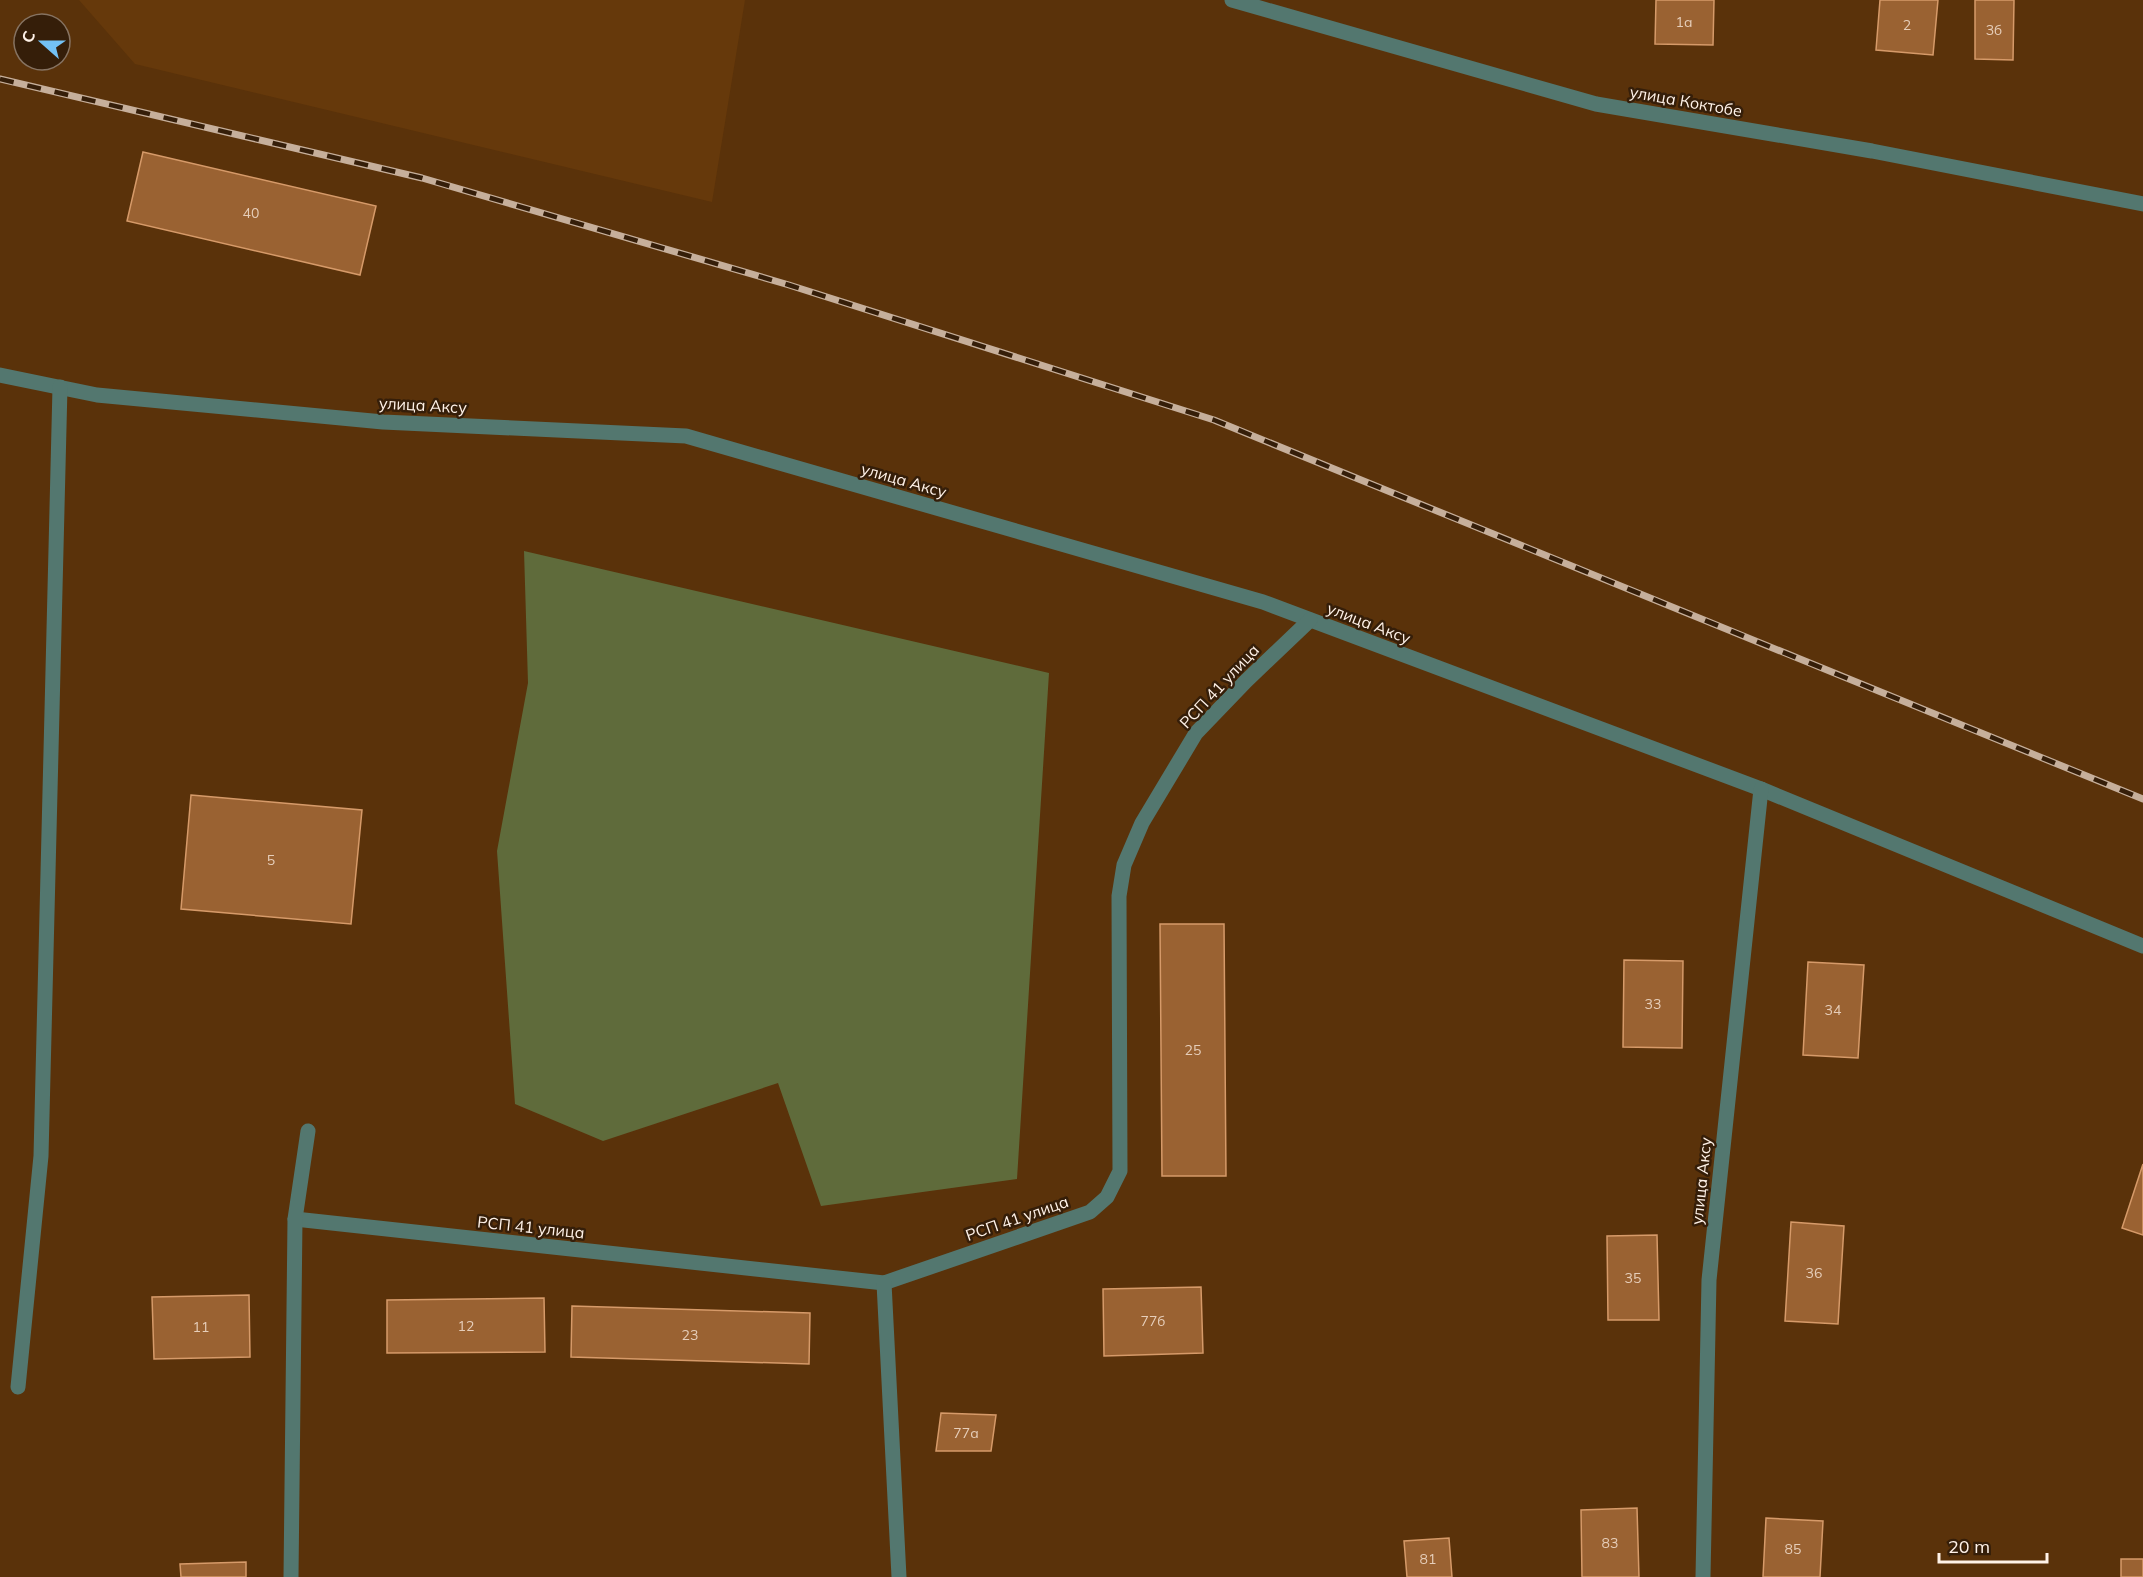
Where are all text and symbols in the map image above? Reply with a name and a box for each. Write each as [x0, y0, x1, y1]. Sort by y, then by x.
north arrow [12, 12, 72, 72]
house number: 1а [1676, 13, 1692, 31]
house number: 2 [1903, 16, 1911, 34]
house number: 3б [1986, 21, 2002, 39]
text: С [17, 28, 39, 45]
street label: улица Коктобе [1628, 81, 1744, 121]
house number: 40 [243, 204, 259, 222]
street label: улица Аксу [379, 393, 468, 417]
street label: улица Аксу [859, 458, 949, 502]
street label: улица Аксу [1324, 598, 1414, 648]
street label: РСП 41 улица [1175, 640, 1263, 732]
house number: 5 [267, 851, 275, 869]
house number: 33 [1645, 995, 1661, 1013]
house number: 34 [1825, 1001, 1842, 1019]
house number: 25 [1185, 1041, 1201, 1059]
street label: улица Аксу [1686, 1136, 1716, 1226]
street label: РСП 41 улица [963, 1191, 1071, 1245]
street label: РСП 41 улица [476, 1211, 586, 1243]
house number: 36 [1806, 1264, 1822, 1282]
house number: 35 [1625, 1269, 1641, 1287]
house number: 77б [1141, 1312, 1165, 1330]
house number: 12 [458, 1317, 474, 1335]
house number: 11 [193, 1318, 209, 1336]
house number: 23 [682, 1326, 698, 1344]
house number: 77а [953, 1424, 979, 1442]
scale bar [1939, 1526, 2047, 1564]
house number: 83 [1602, 1534, 1618, 1552]
text: 20 m [1948, 1535, 1990, 1558]
house number: 85 [1785, 1540, 1801, 1558]
house number: 81 [1420, 1550, 1436, 1568]

